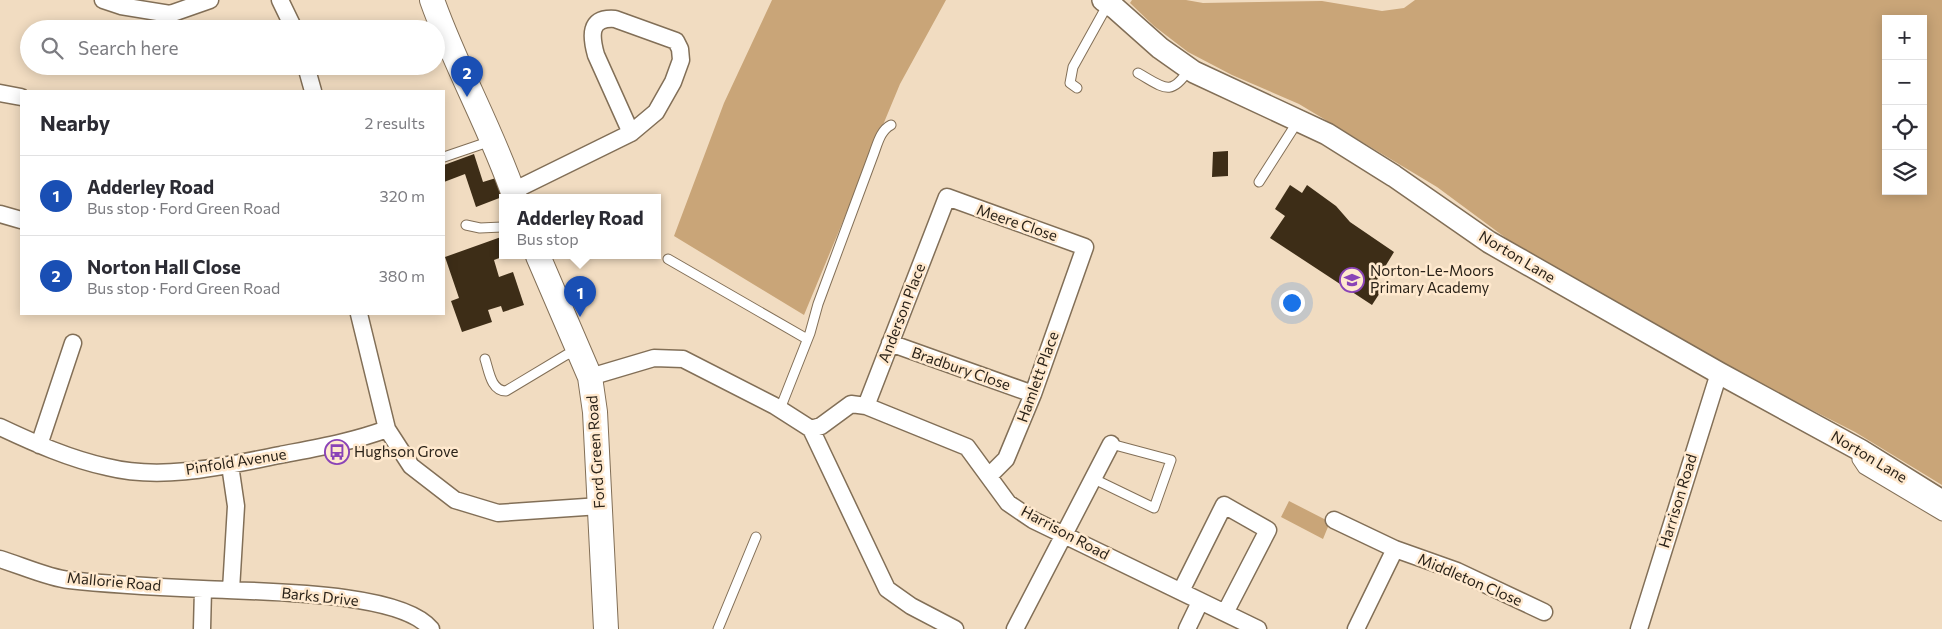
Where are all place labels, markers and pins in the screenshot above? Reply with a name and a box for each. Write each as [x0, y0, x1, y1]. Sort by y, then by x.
pin: 2 [451, 56, 483, 97]
place label: Norton-Le-Moors Primary Academy [1370, 261, 1494, 296]
school or university icon: Norton-Le-Moors Primary Academy [1339, 267, 1365, 293]
pin: 1 [564, 276, 596, 317]
bus stop icon: Hughson Grove [324, 439, 350, 465]
place label: Hughson Grove [354, 442, 458, 460]

